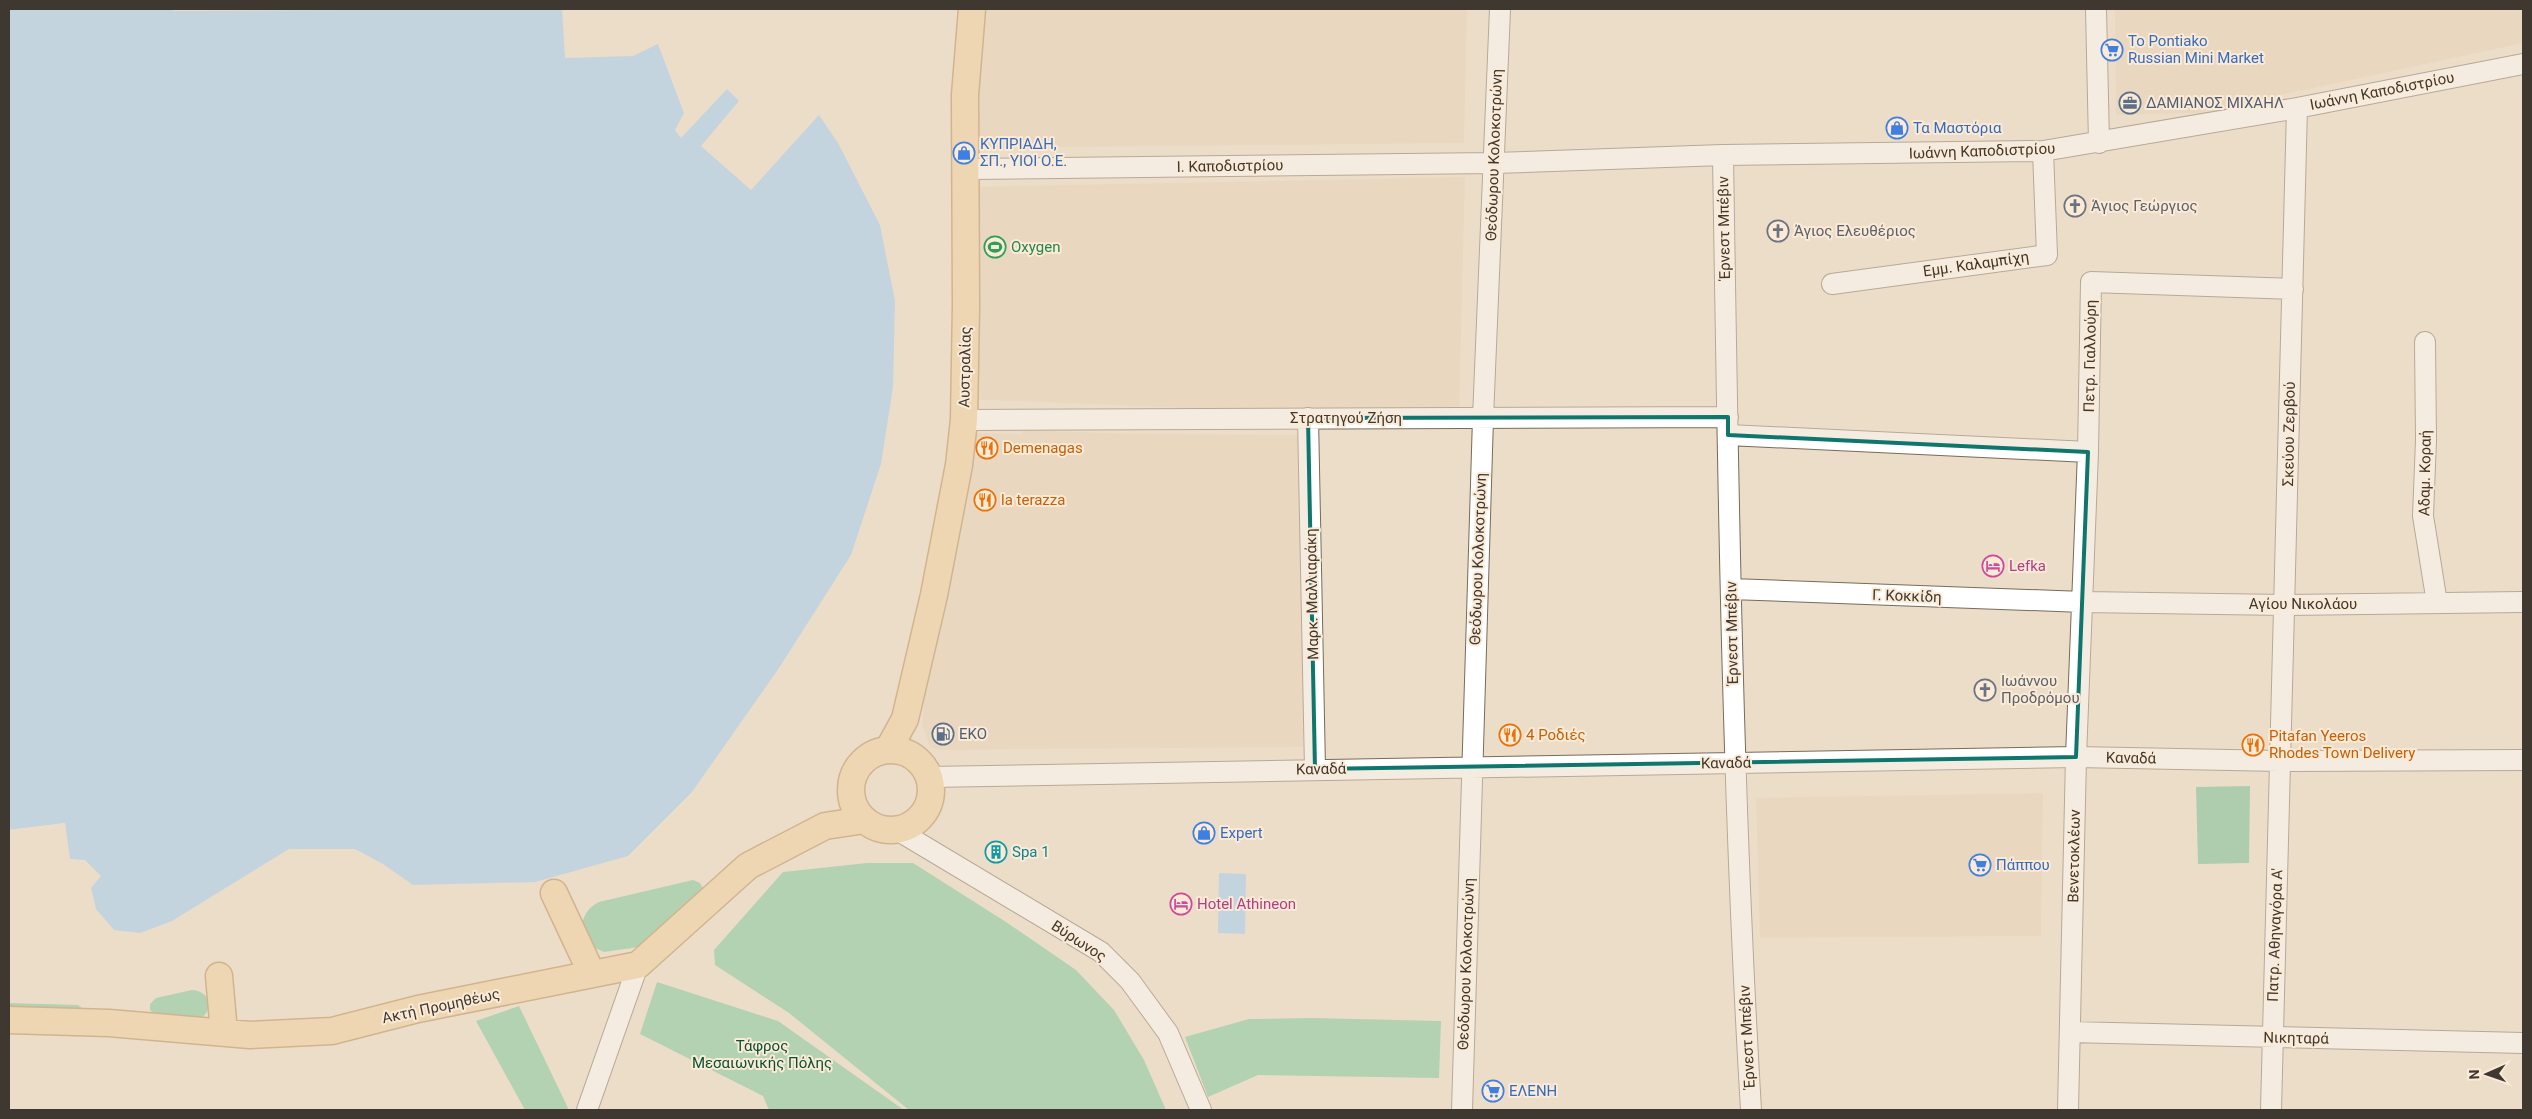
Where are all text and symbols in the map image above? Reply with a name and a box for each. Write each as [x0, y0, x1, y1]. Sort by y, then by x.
place label: To Pontiako Russian Mini Market [2128, 32, 2264, 67]
supermarket icon: To Pontiako Russian Mini Market [2100, 38, 2124, 62]
street label: Θεόδωρου Κολοκοτρώνη [1482, 68, 1506, 242]
street label: Ιωάννη Καποδιστρίου [2308, 68, 2456, 114]
office icon: ΔΑΜΙΑΝΟΣ ΜΙΧΑΗΛ [2118, 91, 2142, 115]
place label: ΔΑΜΙΑΝΟΣ ΜΙΧΑΗΛ [2146, 94, 2284, 112]
shop icon: Τα Μαστόρια [1885, 116, 1909, 140]
place label: Τα Μαστόρια [1913, 119, 2002, 137]
place label: ΚΥΠΡΙΑΔΗ, ΣΠ., ΥΙΟΙ Ο.Ε. [980, 135, 1067, 170]
street label: Ιωάννη Καποδιστρίου [1908, 139, 2056, 163]
shop icon: ΚΥΠΡΙΑΔΗ, ΣΠ., ΥΙΟΙ Ο.Ε. [952, 141, 976, 165]
street label: Ι. Καποδιστρίου [1176, 156, 1284, 176]
street label: Έρνεστ Μπέβιν [1714, 176, 1734, 281]
church icon: Άγιος Γεώργιος [2063, 194, 2087, 218]
place label: Άγιος Γεώργιος [2091, 197, 2198, 215]
church icon: Άγιος Ελευθέριος [1766, 219, 1790, 243]
place label: Άγιος Ελευθέριος [1794, 222, 1916, 240]
sports icon: Oxygen [983, 235, 1007, 259]
place label: Oxygen [1011, 238, 1060, 256]
street label: Εμμ. Καλαμπίχη [1922, 248, 2030, 280]
street label: Πετρ. Γιαλλούρη [2080, 299, 2100, 413]
street label: Αυστραλίας [955, 326, 975, 408]
street label: Σκεύου Ζερβού [2279, 381, 2299, 487]
street label: Στρατηγού Ζήση [1290, 409, 1402, 427]
street label: Αδαμ. Κοραή [2415, 430, 2435, 516]
restaurant icon: Demenagas [975, 436, 999, 460]
place label: Demenagas [1003, 439, 1083, 457]
street label: Θεόδωρου Κολοκοτρώνη [1466, 472, 1490, 646]
restaurant icon: la terazza [973, 488, 997, 512]
place label: la terazza [1001, 491, 1065, 509]
street label: Μαρκ. Μαλλιαράκη [1302, 528, 1322, 660]
hotel icon: Lefka [1981, 554, 2005, 578]
place label: Lefka [2009, 557, 2046, 575]
street label: Έρνεστ Μπέβιν [1722, 581, 1742, 686]
street label: Γ. Κοκκίδη [1872, 586, 1942, 606]
street label: Αγίου Νικολάου [2249, 595, 2357, 613]
place label: Ιωάννου Προδρόμου [2001, 672, 2080, 707]
church icon: Ιωάννου Προδρόμου [1973, 678, 1997, 702]
fuel station icon: EKO [931, 722, 955, 746]
restaurant icon: 4 Ροδιές [1498, 723, 1522, 747]
place label: EKO [959, 725, 987, 743]
place label: 4 Ροδιές [1526, 726, 1586, 744]
place label: Pitafan Yeeros Rhodes Town Delivery [2269, 727, 2415, 762]
restaurant icon: Pitafan Yeeros Rhodes Town Delivery [2241, 733, 2265, 757]
street label: Καναδά [2106, 749, 2157, 767]
street label: Καναδά [1701, 754, 1752, 772]
street label: Καναδά [1296, 760, 1347, 778]
street label: Βενετοκλέων [2064, 809, 2084, 903]
shop icon: Expert [1192, 821, 1216, 845]
place label: Expert [1220, 824, 1263, 842]
building icon: Spa 1 [984, 840, 1008, 864]
place label: Spa 1 [1012, 843, 1050, 861]
supermarket icon: Πάππου [1968, 853, 1992, 877]
place label: Πάππου [1996, 856, 2050, 874]
street label: Πατρ. Αθηναγόρα Α' [2264, 868, 2286, 1002]
street label: Θεόδωρου Κολοκοτρώνη [1454, 877, 1478, 1051]
hotel icon: Hotel Athineon [1169, 892, 1193, 916]
place label: Hotel Athineon [1197, 895, 1296, 913]
street label: Βύρωνος [1048, 917, 1110, 965]
street label: Ακτή Προμηθέως [380, 985, 502, 1027]
street label: Έρνεστ Μπέβιν [1735, 985, 1759, 1090]
street label: Νικηταρά [2263, 1028, 2329, 1048]
park label: Τάφρος Μεσαιωνικής Πόλης [692, 1037, 832, 1072]
north arrow [2462, 1049, 2512, 1099]
text: N [2466, 1069, 2482, 1080]
supermarket icon: ΕΛΕΝΗ [1481, 1079, 1505, 1103]
place label: ΕΛΕΝΗ [1509, 1082, 1557, 1100]

